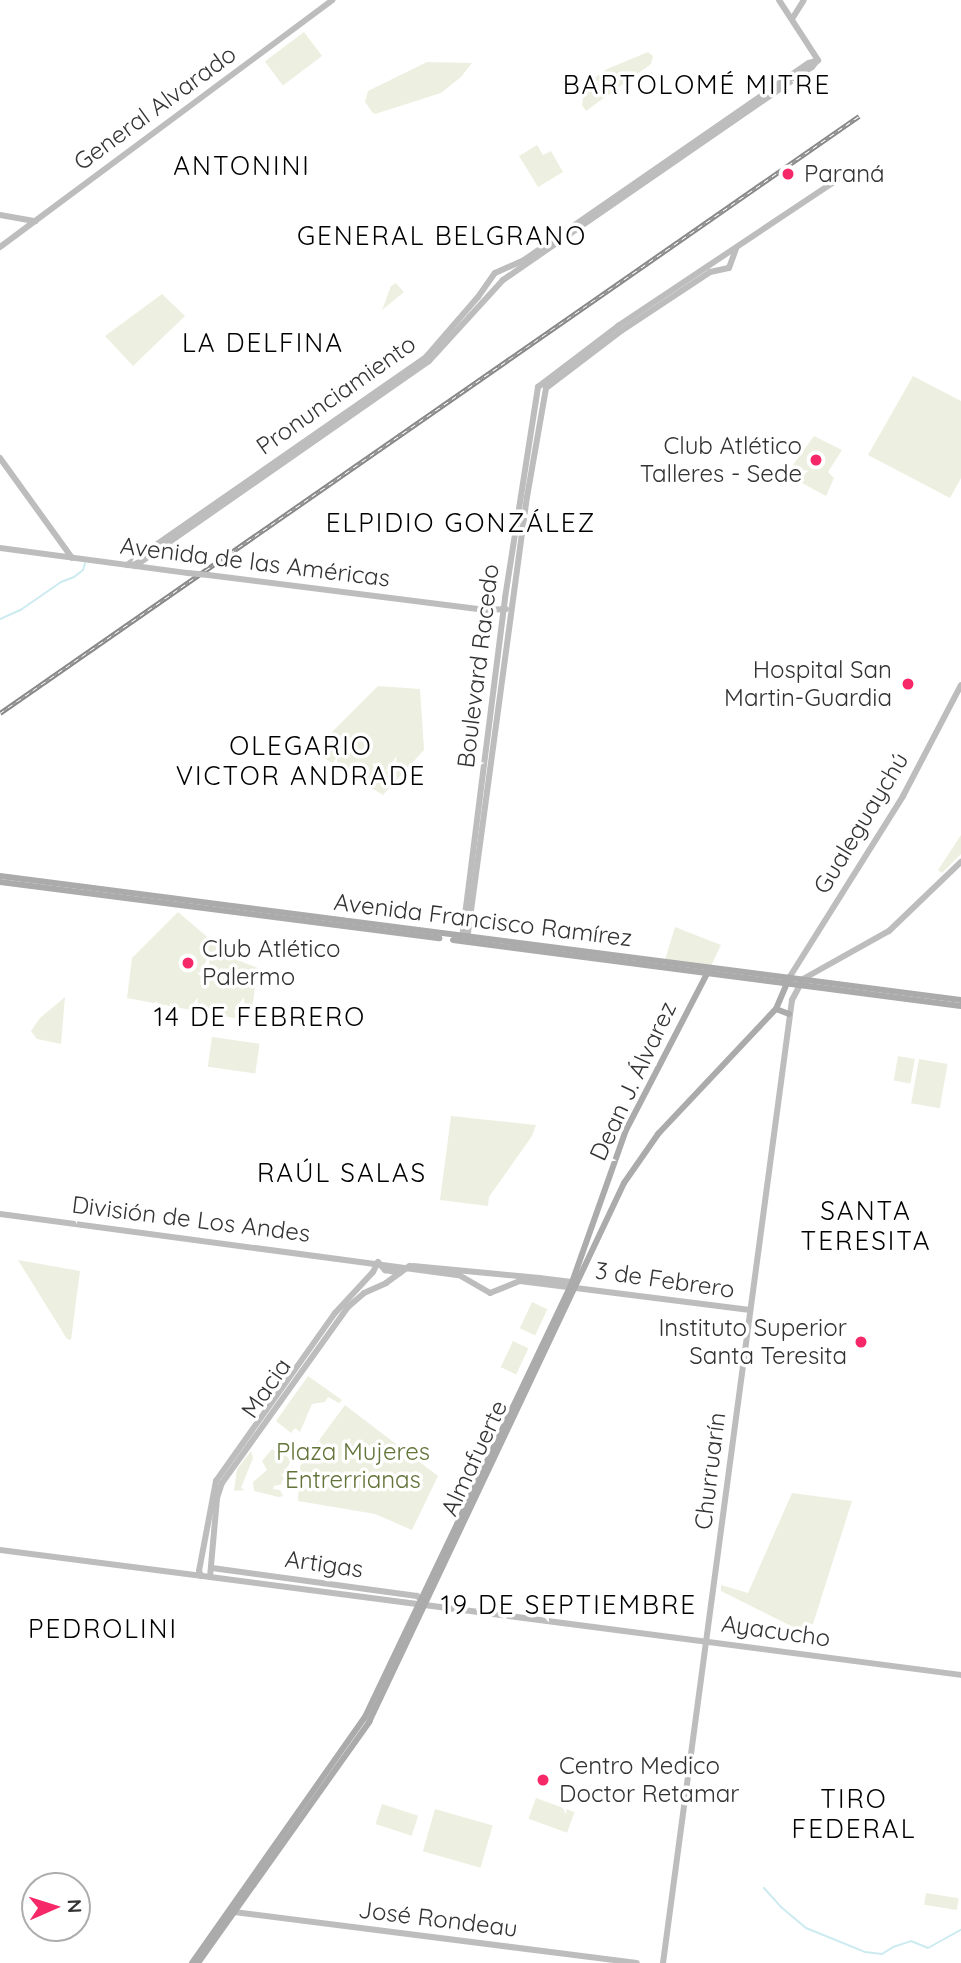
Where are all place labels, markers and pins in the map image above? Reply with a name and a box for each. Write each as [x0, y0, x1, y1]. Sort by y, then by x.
place label: Paraná [804, 160, 885, 188]
marker: Paraná [778, 164, 798, 184]
place label: Club Atlético Talleres - Sede [640, 432, 802, 488]
marker: Club Atlético Talleres - Sede [808, 452, 824, 468]
place label: Hospital San Martin-Guardia [724, 656, 892, 712]
marker: Hospital San Martin-Guardia [898, 674, 918, 694]
place label: Club Atlético Palermo [202, 935, 340, 991]
marker: Club Atlético Palermo [180, 955, 196, 971]
place label: Instituto Superior Santa Teresita [658, 1314, 847, 1370]
marker: Instituto Superior Santa Teresita [853, 1334, 869, 1350]
place label: Centro Medico Doctor Retamar [559, 1752, 740, 1808]
marker: Centro Medico Doctor Retamar [533, 1770, 553, 1790]

